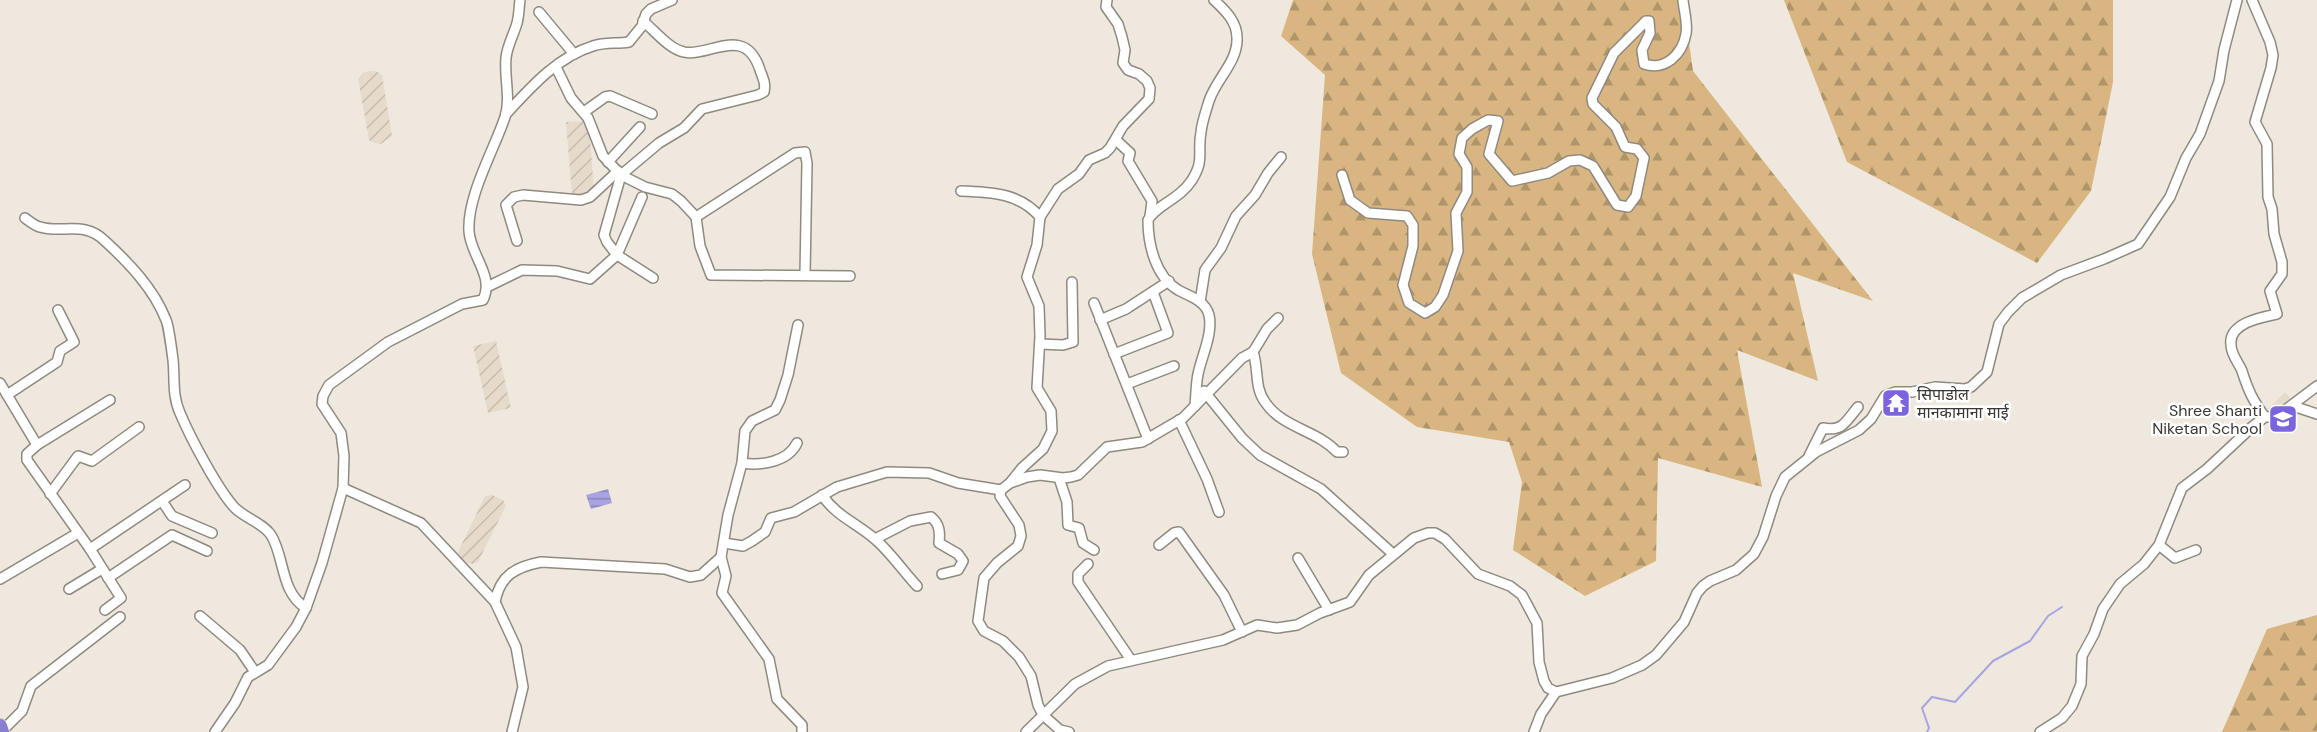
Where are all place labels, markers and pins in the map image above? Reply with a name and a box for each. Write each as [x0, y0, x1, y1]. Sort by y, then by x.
place label: सिपाडोल मानकामाना माई [1917, 384, 2010, 423]
temple icon: सिपाडोल मानकामाना माई [1880, 387, 1912, 419]
place label: Shree Shanti Niketan School [2152, 400, 2262, 439]
school or university icon: Shree Shanti Niketan School [2267, 403, 2299, 435]

